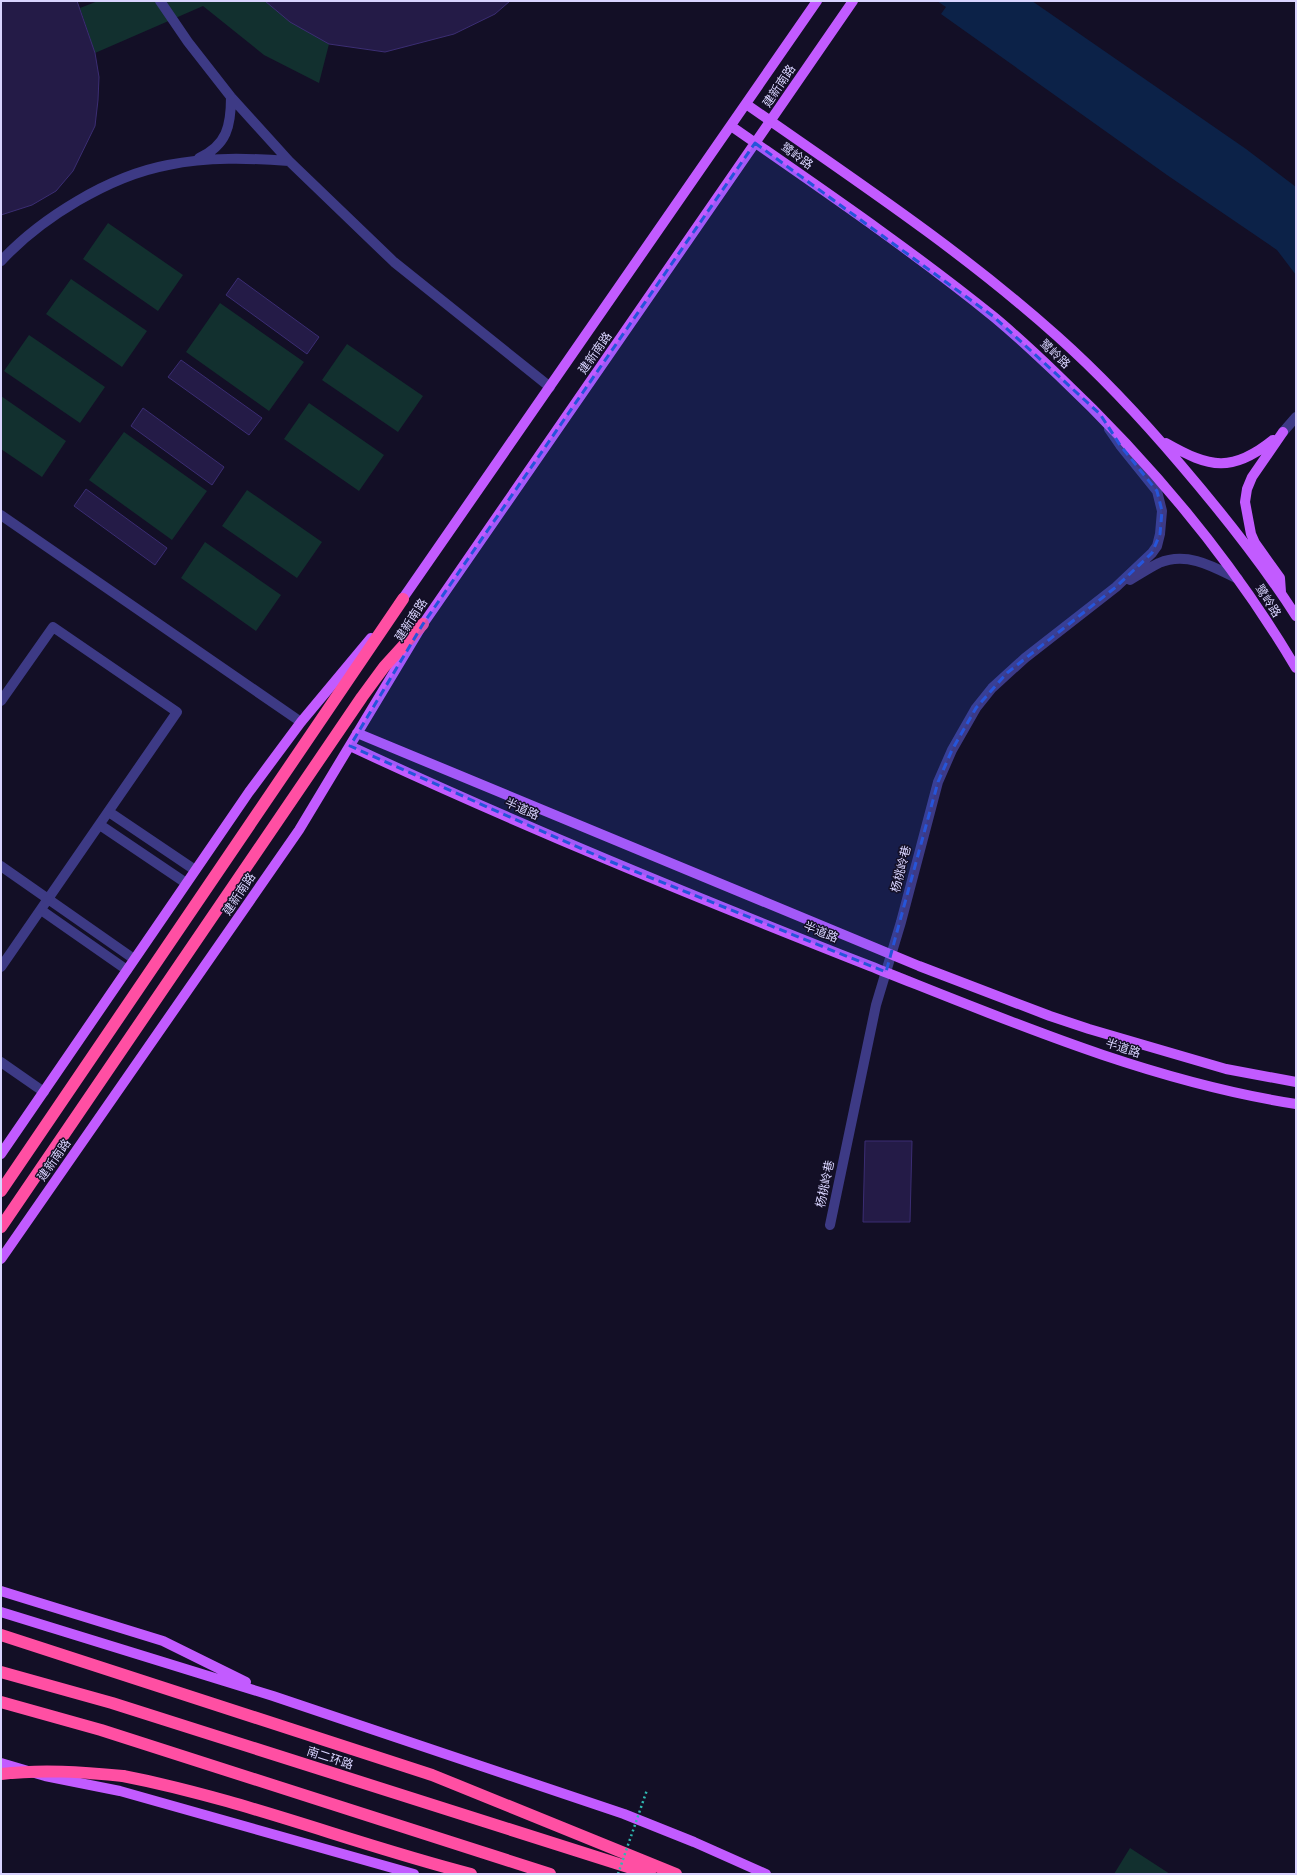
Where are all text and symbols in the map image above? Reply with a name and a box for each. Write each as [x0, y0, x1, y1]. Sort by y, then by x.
street label: 建新南路 [760, 62, 798, 110]
street label: 鹭岭路 [778, 140, 816, 172]
street label: 建新南路 [575, 329, 615, 377]
street label: 鹭岭路 [1037, 337, 1073, 371]
street label: 鹭岭路 [1252, 582, 1284, 620]
street label: 建新南路 [392, 596, 430, 644]
street label: 半道路 [503, 795, 541, 823]
street label: 杨桃岭巷 [888, 844, 914, 894]
street label: 建新南路 [220, 870, 258, 918]
street label: 半道路 [802, 919, 840, 945]
street label: 半道路 [1104, 1036, 1142, 1060]
street label: 建新南路 [34, 1136, 74, 1184]
street label: 杨桃岭巷 [813, 1159, 837, 1209]
street label: 南二环路 [305, 1744, 355, 1772]

